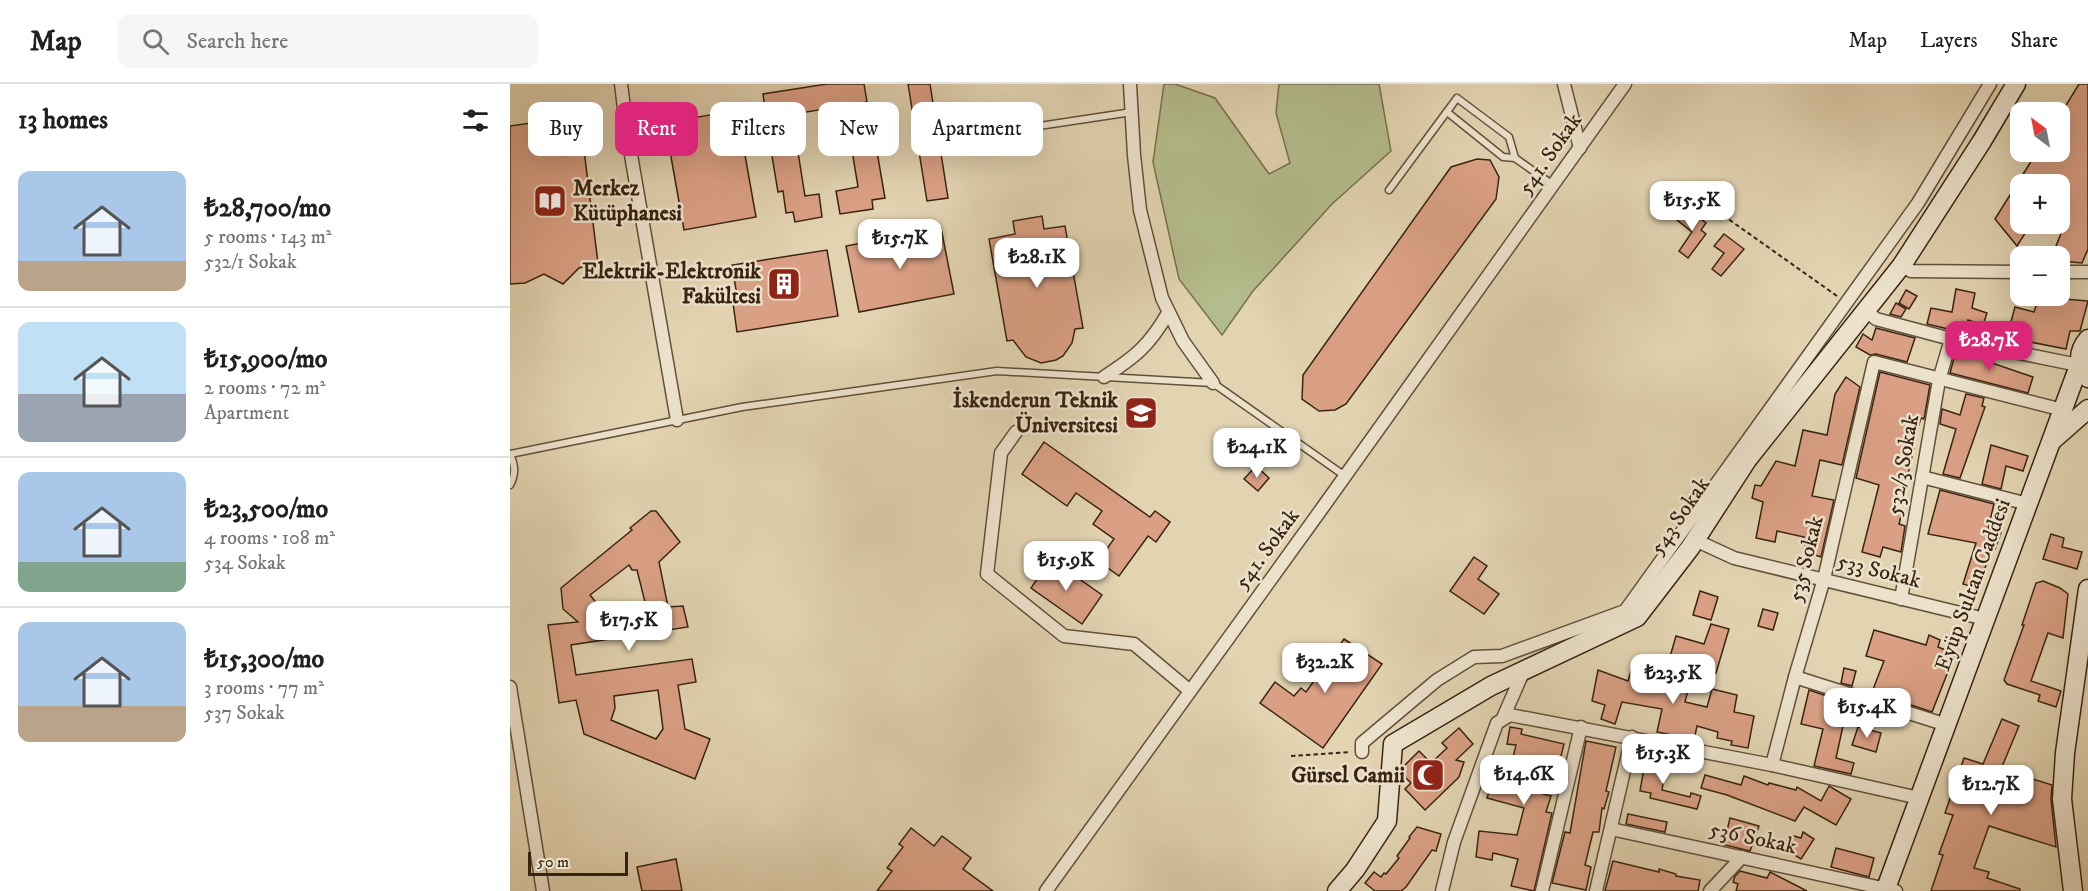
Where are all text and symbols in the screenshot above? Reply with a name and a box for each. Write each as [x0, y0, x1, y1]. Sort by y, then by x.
search box [118, 14, 538, 68]
text: Map [30, 24, 82, 59]
icon: search [139, 25, 172, 58]
text: Search here [187, 28, 288, 55]
text: Map [1848, 28, 1887, 54]
text: Layers [1920, 28, 1978, 54]
text: Share [2011, 28, 2058, 54]
chip: Buy [528, 102, 603, 156]
chip: Rent [615, 102, 698, 156]
chip: Filters [710, 102, 806, 156]
chip: New [818, 102, 899, 156]
chip: Apartment [911, 102, 1043, 156]
north arrow [2010, 102, 2070, 162]
map controls [2010, 102, 2070, 306]
text: 13 homes [18, 104, 108, 137]
icon: filters [459, 104, 492, 137]
street label: 541. Sokak [1512, 108, 1588, 200]
button: + [2010, 174, 2070, 234]
place label: Merkez Kütüphanesi [573, 175, 682, 227]
pin: ₺15.5K [1643, 181, 1741, 232]
library icon: Merkez Kütüphanesi [532, 183, 568, 219]
text: ₺15.5K [1664, 188, 1720, 213]
text: ₺28,700/mo [204, 192, 331, 225]
icon: home [66, 195, 138, 267]
pin: ₺15.7K [851, 219, 949, 270]
text: 5 rooms · 143 m² [204, 225, 332, 250]
text: ₺15.7K [872, 226, 928, 251]
pin: ₺28.1K [988, 238, 1086, 289]
text: ₺28.1K [1008, 245, 1066, 270]
button: − [2010, 246, 2070, 306]
text: 532/1 Sokak [204, 250, 297, 275]
place label: Elektrik-Elektronik Fakültesi [582, 258, 762, 310]
building icon: Elektrik-Elektronik Fakültesi [766, 266, 802, 302]
pin: ₺28.7K [1940, 321, 2038, 372]
text: ₺28.7K [1959, 328, 2019, 353]
text: ₺15,900/mo [204, 343, 328, 376]
icon: home [66, 346, 138, 418]
text: 2 rooms · 72 m² [204, 376, 326, 401]
place label: İskenderun Teknik Üniversitesi [953, 386, 1119, 439]
school or university icon: İskenderun Teknik Üniversitesi [1123, 395, 1159, 431]
text: Apartment [204, 401, 289, 426]
street label: 532/3 Sokak [1881, 412, 1925, 518]
pin: ₺24.1K [1208, 428, 1306, 479]
text: ₺24.1K [1227, 435, 1287, 460]
street label: 543 Sokak [1644, 472, 1716, 560]
text: ₺23,500/mo [204, 493, 328, 526]
street label: Eyüp Sultan Caddesi [1929, 495, 2017, 675]
icon: home [66, 496, 138, 568]
street label: 541. Sokak [1229, 503, 1306, 595]
street label: 535 Sokak [1782, 513, 1830, 605]
text: 4 rooms · 108 m² [204, 526, 335, 551]
pin: ₺15.9K [1017, 541, 1115, 592]
text: ₺15.9K [1038, 548, 1094, 573]
street label: 533 Sokak [1834, 548, 1924, 594]
text: 534 Sokak [204, 551, 286, 576]
pin: ₺17.5K [580, 601, 678, 652]
text: ₺17.5K [600, 608, 658, 633]
text: ₺15,300/mo [204, 643, 324, 676]
pin: ₺32.2K [1276, 643, 1374, 694]
icon: home [66, 646, 138, 718]
text: ₺32.2K [1296, 650, 1354, 675]
pin: ₺23.5K [1624, 654, 1722, 705]
text: ₺23.5K [1644, 661, 1702, 686]
text: 3 rooms · 77 m² [204, 676, 324, 701]
pin: ₺15.4K [1818, 688, 1916, 739]
text: ₺15.4K [1838, 695, 1896, 720]
text: 537 Sokak [204, 701, 285, 726]
pin: ₺15.3K [1614, 734, 1712, 785]
text: ₺15.3K [1636, 741, 1690, 766]
pin: ₺14.6K [1475, 755, 1573, 806]
mosque icon: Gürsel Camii [1410, 757, 1446, 793]
place label: Gürsel Camii [1291, 762, 1405, 789]
text: ₺14.6K [1494, 762, 1554, 787]
pin: ₺12.7K [1942, 765, 2040, 816]
text: ₺12.7K [1962, 772, 2020, 797]
street label: 536 Sokak [1707, 816, 1799, 860]
scale bar [528, 849, 628, 876]
text: 50 m [537, 852, 569, 872]

